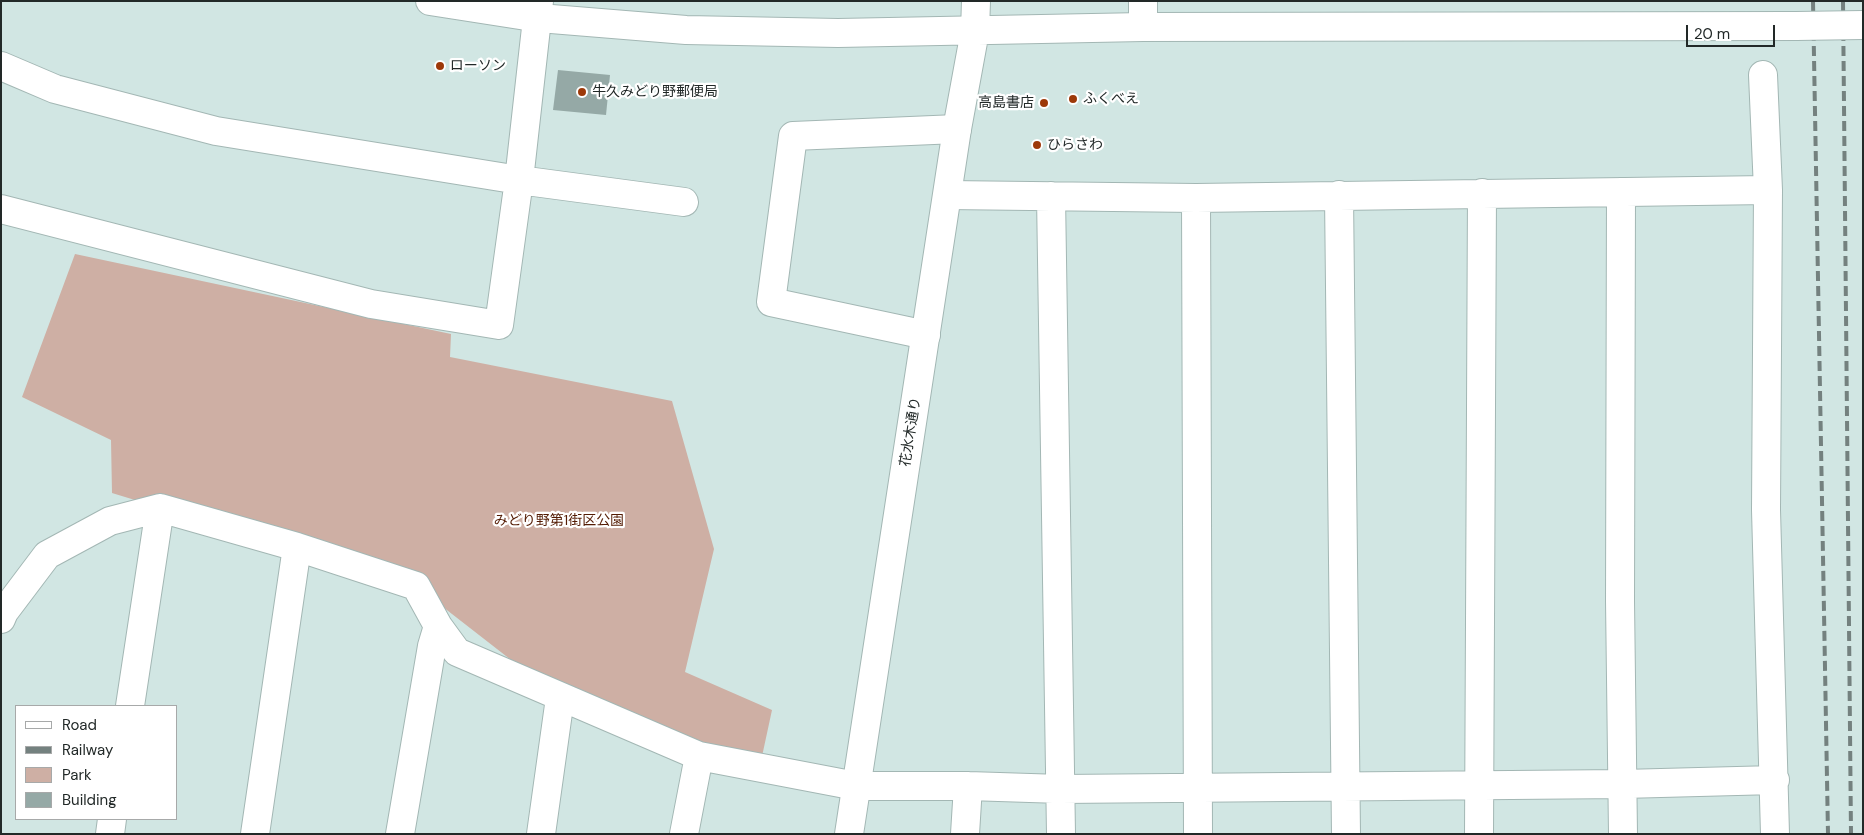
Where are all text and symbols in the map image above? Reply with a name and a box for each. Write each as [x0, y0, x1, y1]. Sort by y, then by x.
scale bar [1689, 15, 1778, 47]
text: 20 m [1694, 24, 1730, 44]
place label: ローソン [450, 58, 506, 74]
marker: ローソン [434, 60, 446, 72]
place label: 牛久みどり野郵便局 [592, 84, 718, 100]
marker: 牛久みどり野郵便局 [576, 86, 588, 98]
place label: ふくべえ [1083, 91, 1139, 107]
marker: ふくべえ [1067, 93, 1079, 105]
place label: 高島書店 [978, 95, 1034, 111]
marker: 高島書店 [1038, 97, 1050, 109]
place label: ひらさわ [1047, 137, 1103, 153]
marker: ひらさわ [1031, 139, 1043, 151]
street label: 花水木通り [897, 396, 925, 468]
park label: みどり野第1街区公園 [494, 513, 624, 529]
legend [15, 705, 178, 820]
text: Road [62, 715, 97, 735]
text: Railway [62, 740, 113, 760]
text: Park [62, 765, 92, 785]
text: Building [62, 790, 117, 810]

